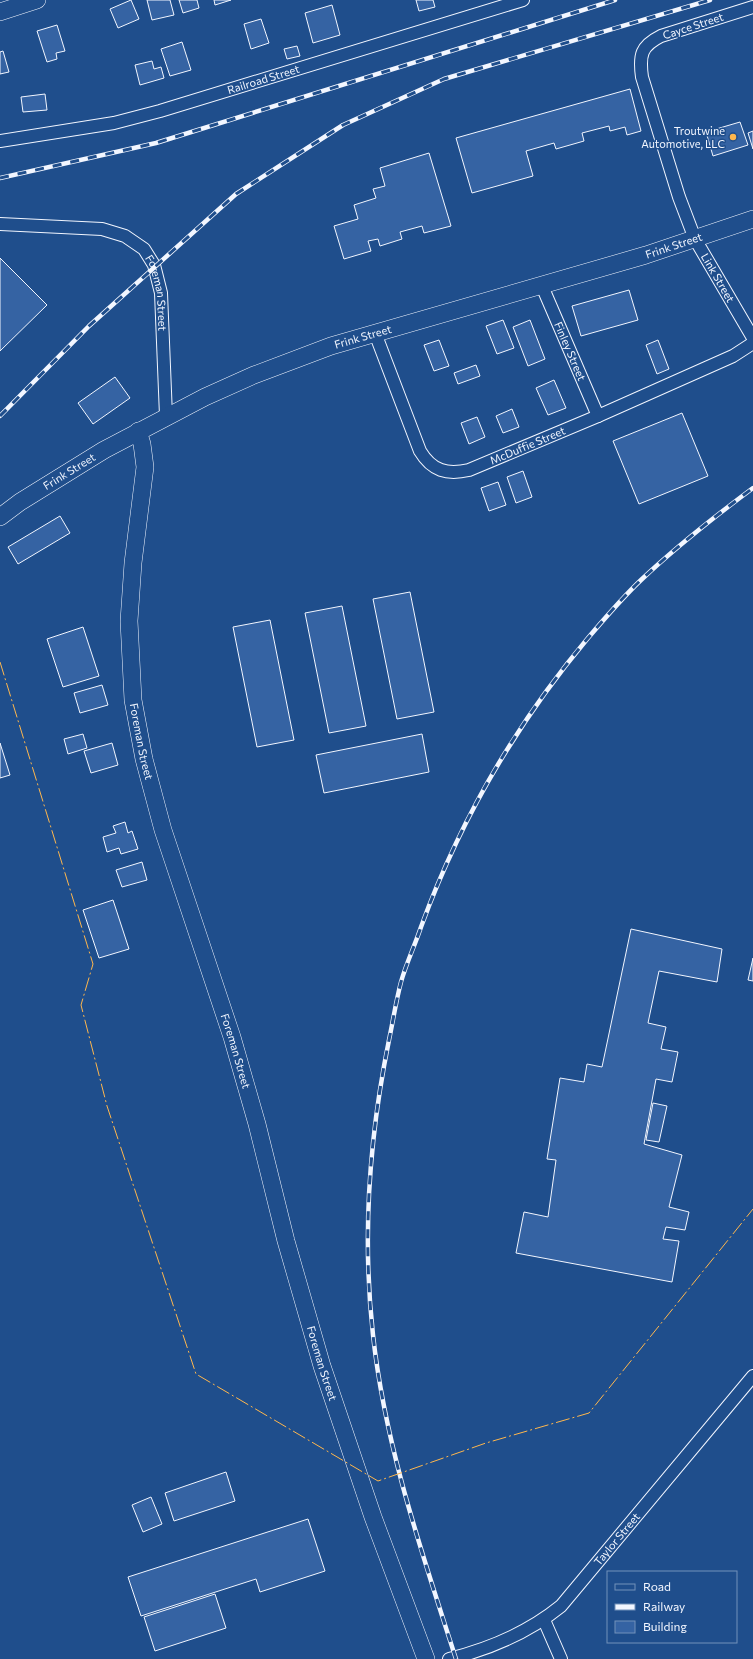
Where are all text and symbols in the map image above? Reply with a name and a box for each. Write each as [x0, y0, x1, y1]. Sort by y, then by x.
street label: Cayce Street [661, 9, 725, 41]
street label: Railroad Street [225, 62, 301, 96]
place label: Troutwine Automotive, LLC [641, 124, 725, 150]
marker: Troutwine Automotive, LLC [728, 132, 738, 142]
street label: Frink Street [644, 229, 704, 261]
street label: Link Street [699, 251, 738, 305]
street label: Foreman Street [143, 252, 170, 332]
street label: Finley Street [552, 320, 589, 383]
street label: Frink Street [333, 322, 393, 351]
street label: McDuffie Street [488, 423, 568, 467]
street label: Frink Street [41, 450, 98, 492]
street label: Foreman Street [128, 702, 156, 781]
street label: Foreman Street [219, 1012, 254, 1090]
street label: Foreman Street [305, 1324, 340, 1403]
street label: Taylor Street [591, 1509, 642, 1568]
legend [607, 1571, 737, 1643]
text: Road [643, 1579, 671, 1593]
text: Railway [643, 1599, 685, 1613]
text: Building [643, 1619, 687, 1633]

